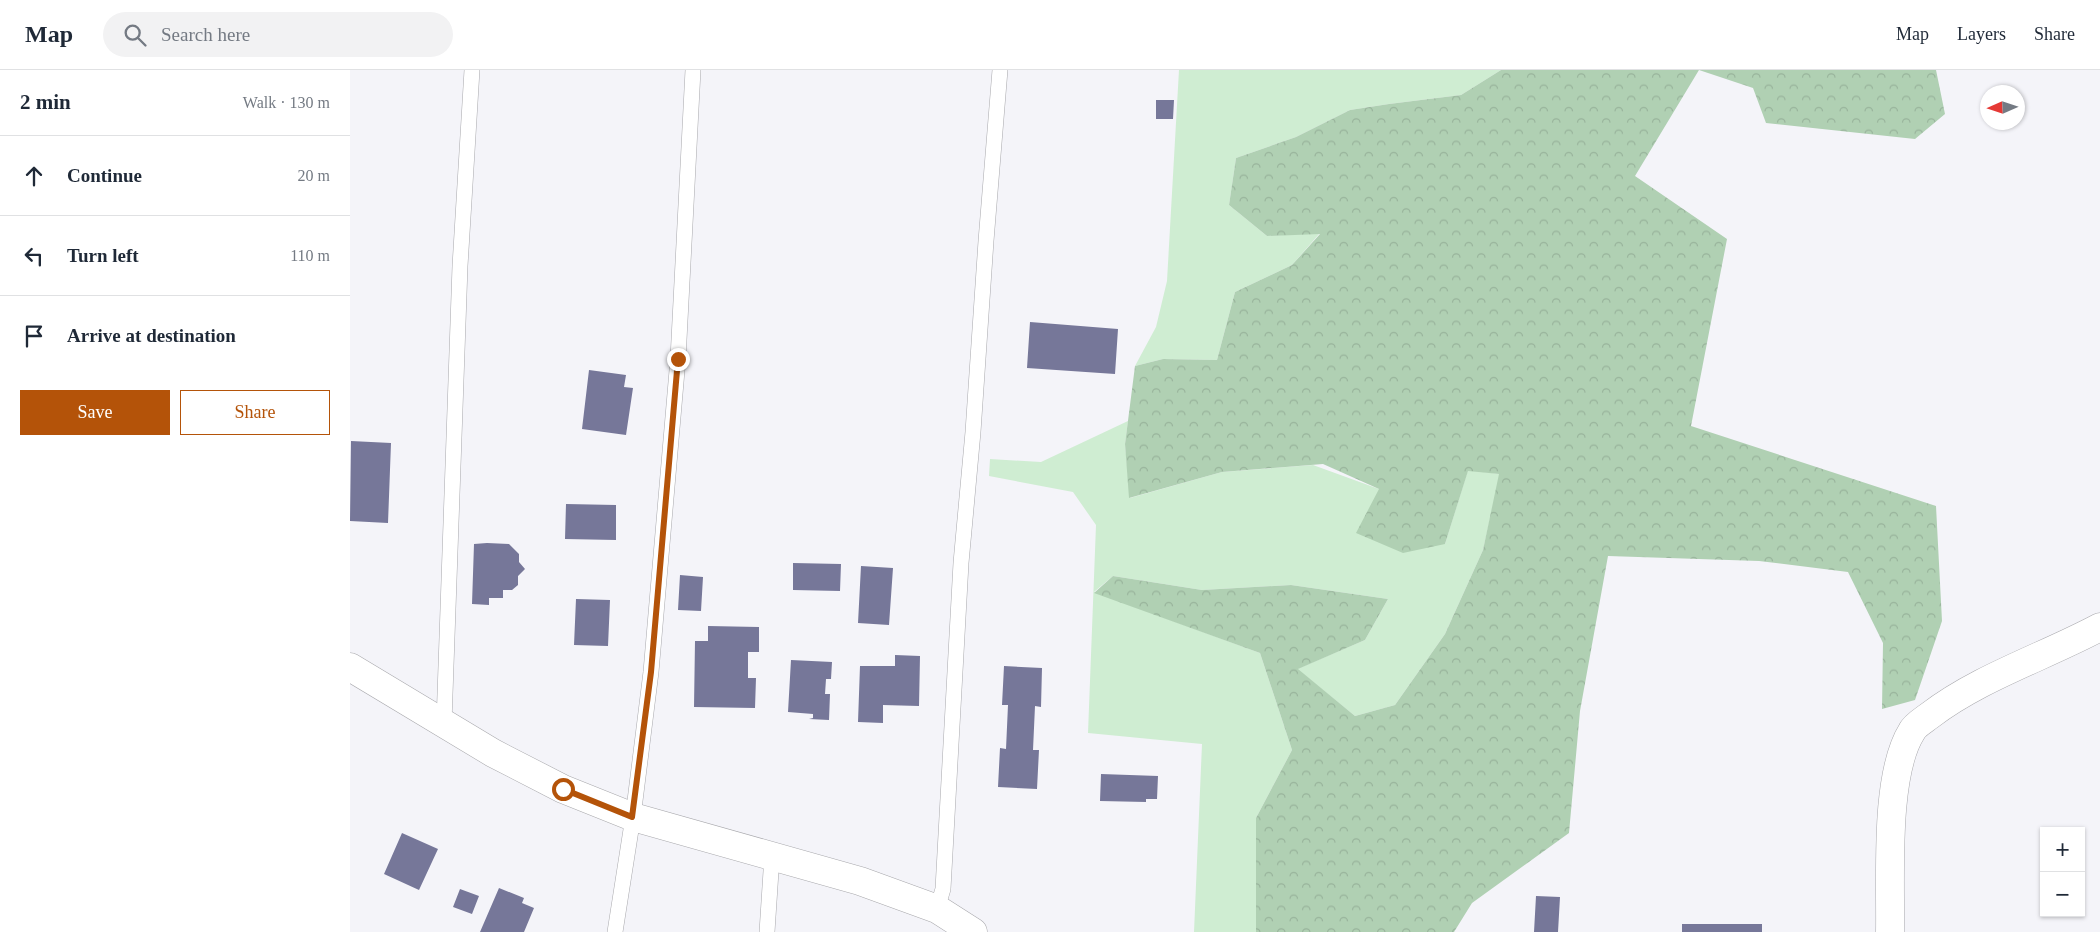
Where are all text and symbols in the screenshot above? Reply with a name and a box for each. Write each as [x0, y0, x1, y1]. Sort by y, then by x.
search box [103, 12, 453, 57]
text: Map [25, 21, 73, 47]
icon: search [121, 21, 149, 49]
text: Search here [161, 24, 250, 45]
text: Map [1896, 24, 1929, 44]
text: Layers [1957, 24, 2006, 44]
text: Share [2034, 24, 2075, 44]
north arrow [1980, 85, 2025, 130]
text: 2 min [20, 90, 71, 114]
text: Walk · 130 m [243, 94, 330, 111]
icon: ahead [20, 162, 48, 190]
text: Continue [67, 165, 142, 186]
text: 20 m [298, 167, 330, 184]
icon: left [20, 242, 48, 270]
text: Turn left [67, 245, 139, 266]
text: 110 m [290, 247, 330, 264]
icon: arrive [20, 322, 48, 350]
text: Arrive at destination [67, 325, 236, 346]
route end [667, 348, 690, 371]
button: Save [20, 390, 170, 435]
button: Share [180, 390, 330, 435]
route start [552, 778, 575, 801]
map controls [2040, 827, 2085, 917]
button: + [2040, 827, 2085, 872]
button: − [2040, 872, 2085, 917]

